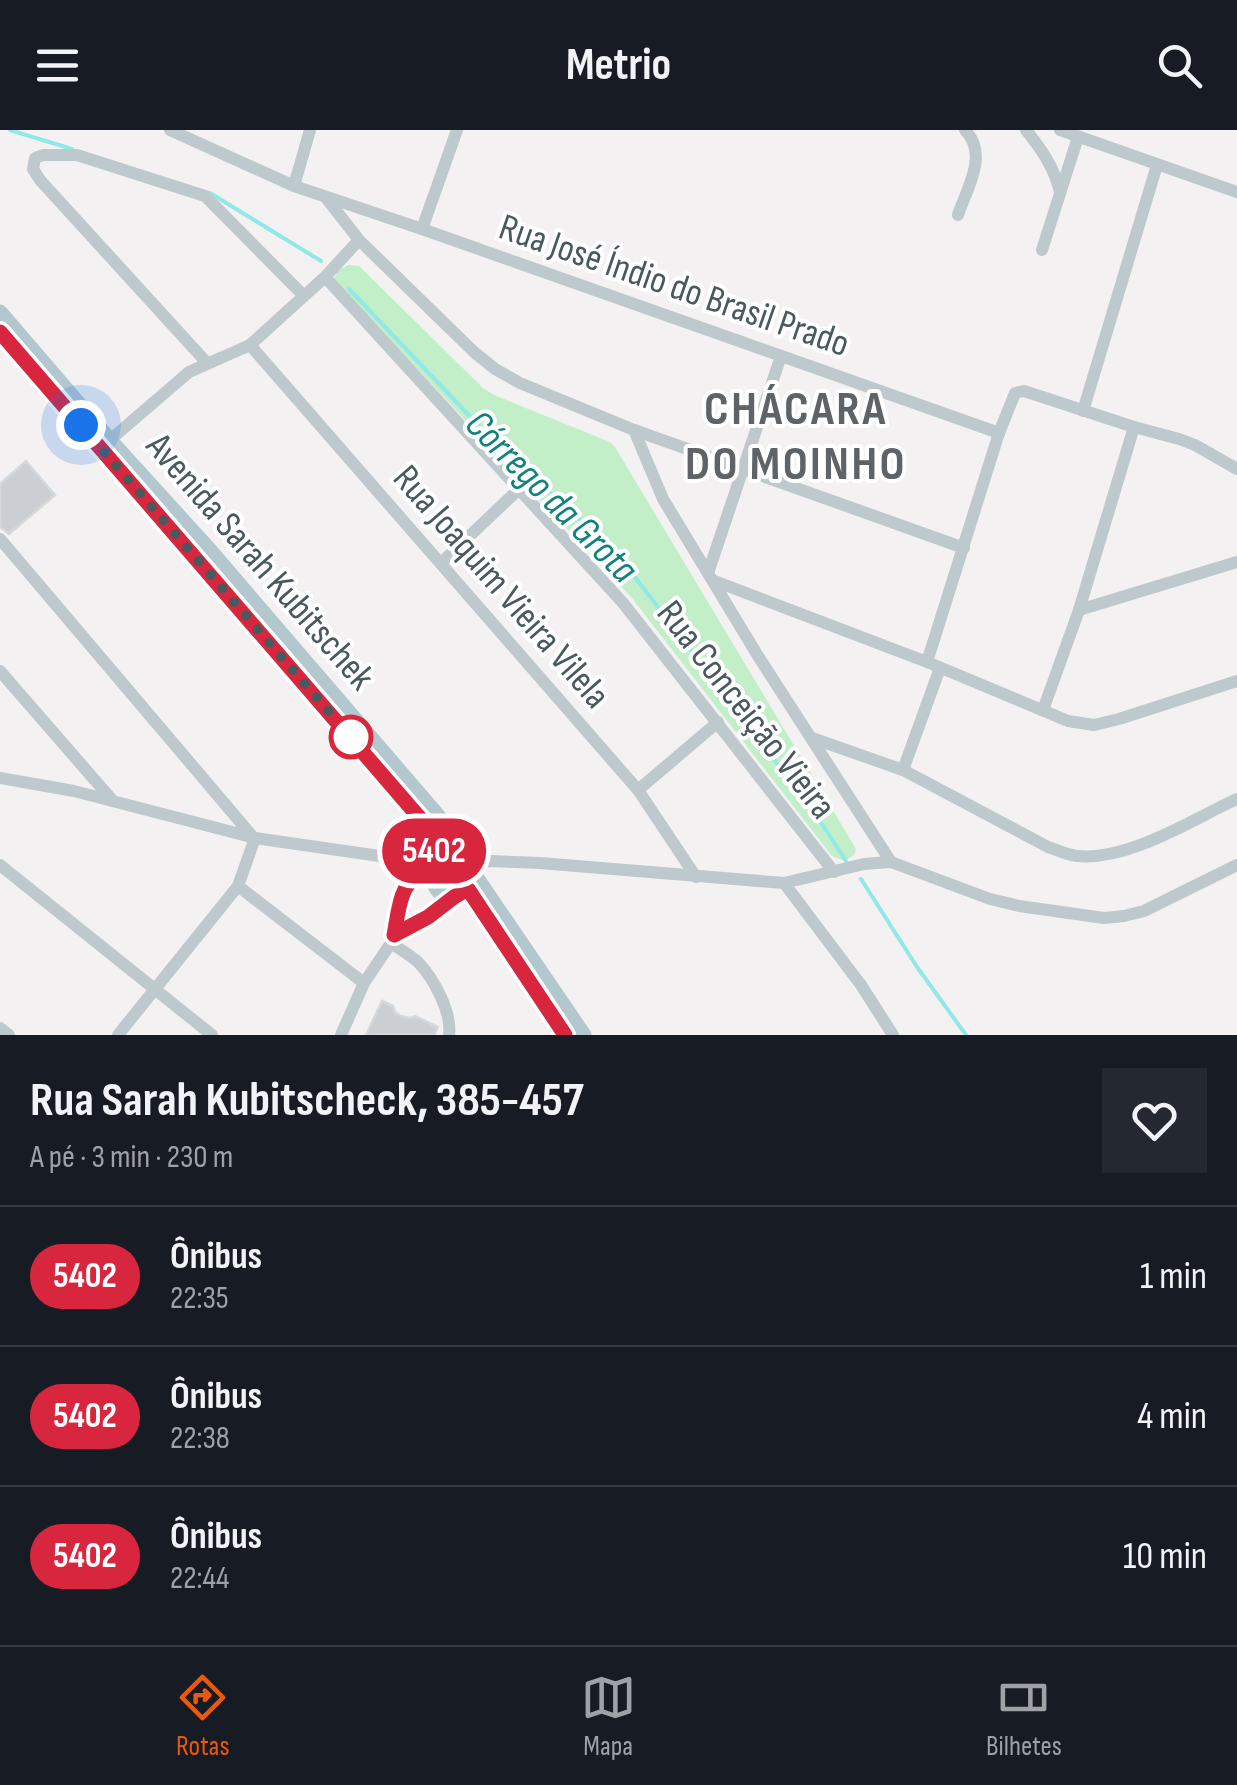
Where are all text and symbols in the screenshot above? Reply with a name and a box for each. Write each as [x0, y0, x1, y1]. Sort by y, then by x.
icon: menu [30, 38, 85, 93]
text: Metrio [566, 38, 671, 93]
icon: search [1152, 38, 1207, 93]
street label: Rua José Índio do Brasil Prado [493, 205, 855, 367]
district label: CHÁCARA DO MOINHO [685, 381, 907, 493]
your location [56, 400, 106, 450]
water label: Córrego da Grota [455, 401, 647, 593]
street label: Avenida Sarah Kubitschek [136, 424, 384, 700]
street label: Rua Joaquim Vieira Vilela [383, 456, 619, 718]
street label: Rua Conceição Vieira [647, 592, 845, 828]
unlabelled marker [330, 716, 372, 758]
line badge: 5402 [364, 818, 504, 884]
text: 5402 [402, 830, 466, 873]
button: heart [1102, 1068, 1207, 1173]
text: Rua Sarah Kubitscheck, 385-457 [30, 1072, 584, 1129]
text: A pé · 3 min · 230 m [30, 1138, 233, 1177]
text: Ônibus [170, 1234, 262, 1279]
text: 1 min [1140, 1254, 1207, 1299]
text: 5402 [53, 1255, 117, 1298]
text: 22:35 [170, 1279, 229, 1318]
text: Ônibus [170, 1374, 262, 1419]
text: 4 min [1137, 1394, 1207, 1439]
text: 5402 [53, 1395, 117, 1438]
text: 22:38 [170, 1419, 230, 1458]
text: Ônibus [170, 1514, 262, 1559]
text: 10 min [1123, 1534, 1207, 1579]
text: 5402 [53, 1535, 117, 1578]
text: 22:44 [170, 1559, 229, 1598]
tab: Rotas [175, 1670, 230, 1763]
tab: Mapa [581, 1670, 636, 1763]
tab: Bilhetes [986, 1670, 1062, 1763]

